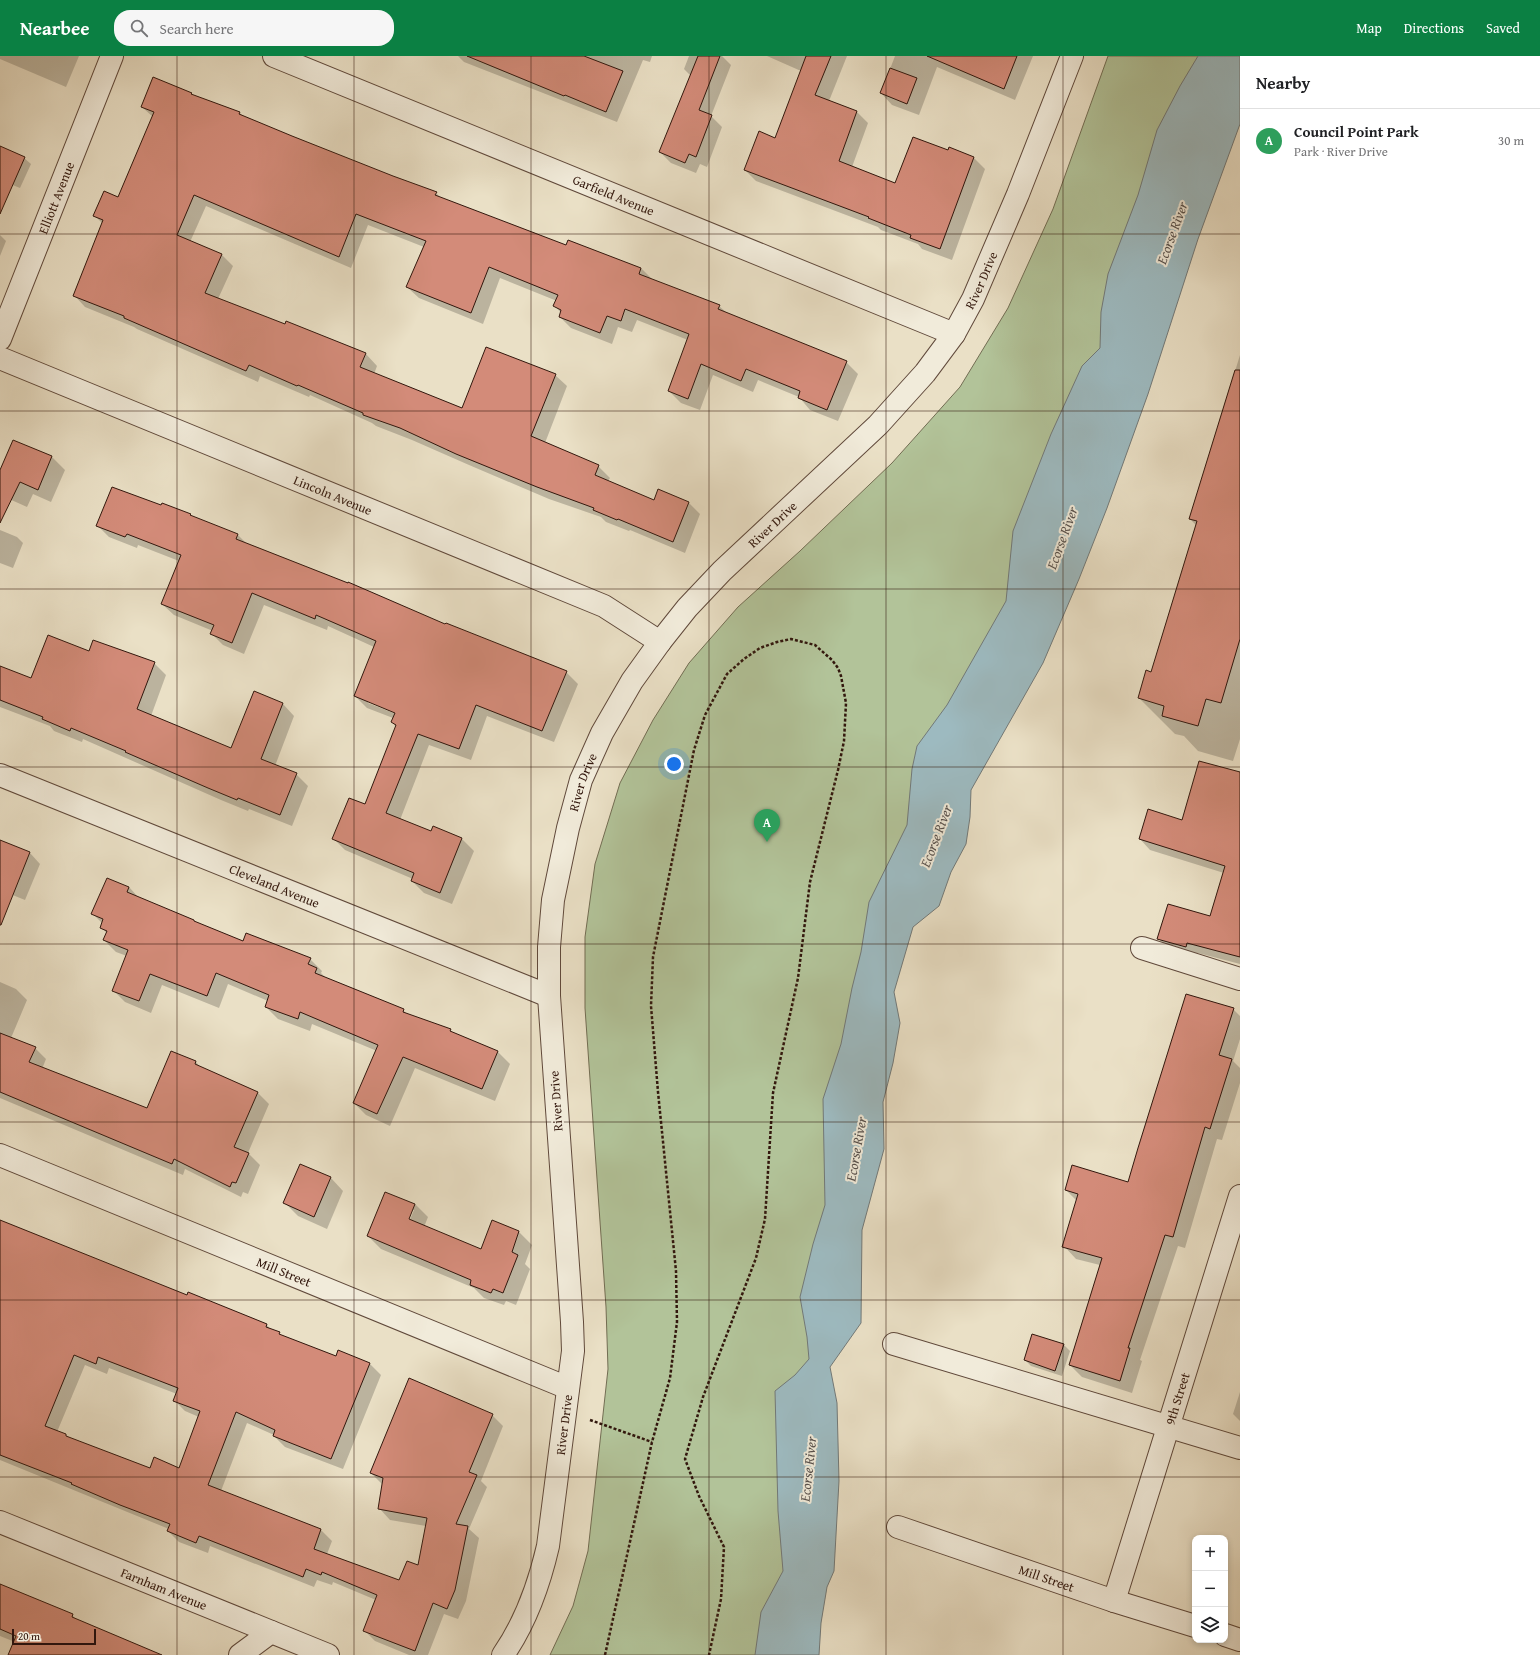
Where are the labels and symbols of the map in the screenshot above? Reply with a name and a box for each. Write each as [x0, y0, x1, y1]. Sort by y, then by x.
street label: Elliott Avenue [33, 159, 79, 237]
street label: Garfield Avenue [570, 170, 657, 220]
water label: Ecorse River [1151, 198, 1193, 268]
street label: River Drive [960, 248, 1002, 312]
street label: Lincoln Avenue [291, 470, 375, 519]
street label: River Drive [743, 496, 801, 552]
water label: Ecorse River [1041, 503, 1083, 573]
street label: River Drive [563, 750, 601, 813]
your location [664, 754, 684, 774]
water label: Ecorse River [915, 801, 957, 871]
pin: A [754, 809, 780, 842]
street label: Cleveland Avenue [226, 859, 323, 912]
street label: River Drive [544, 1070, 568, 1132]
water label: Ecorse River [840, 1114, 872, 1184]
street label: Mill Street [254, 1252, 315, 1291]
street label: 9th Street [1160, 1370, 1194, 1427]
street label: River Drive [550, 1393, 577, 1456]
water label: Ecorse River [795, 1435, 821, 1503]
street label: Mill Street [1016, 1560, 1077, 1596]
street label: Farnham Avenue [118, 1562, 210, 1615]
scale bar [12, 1627, 96, 1646]

